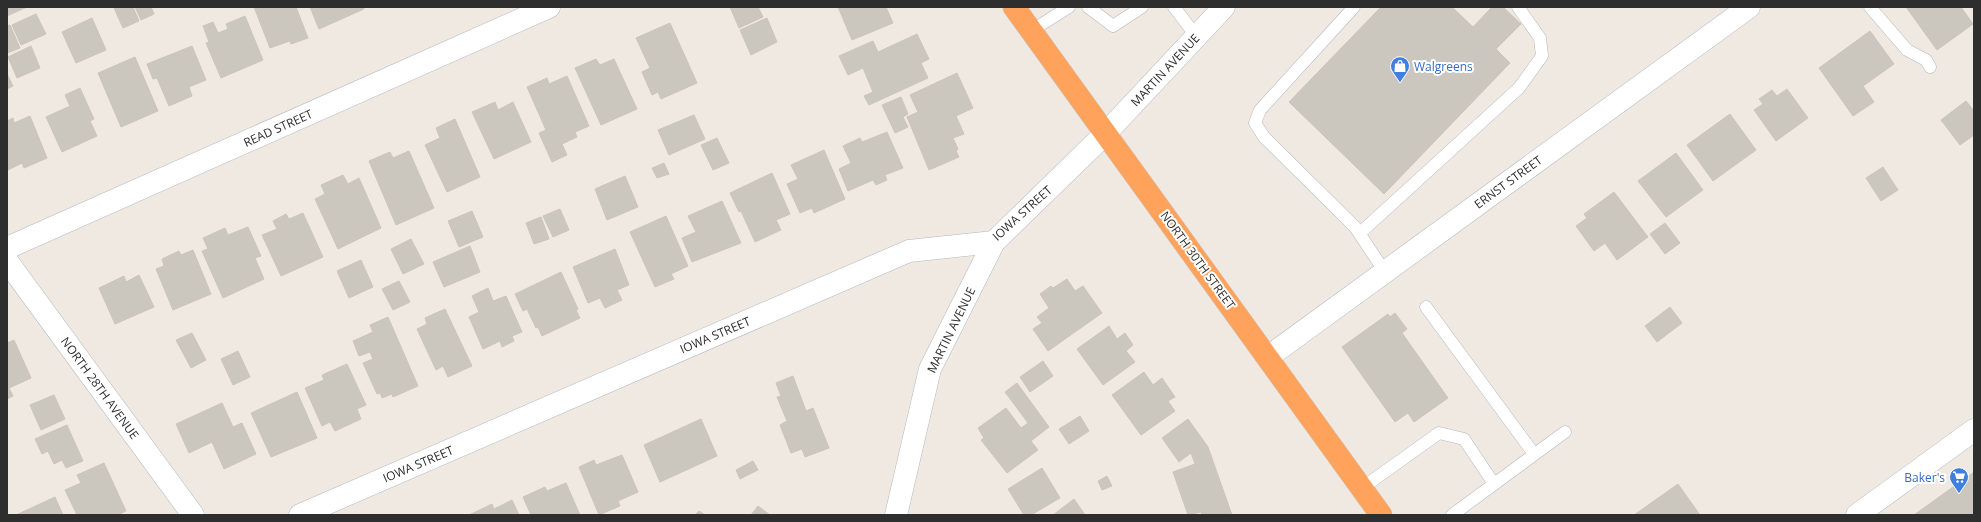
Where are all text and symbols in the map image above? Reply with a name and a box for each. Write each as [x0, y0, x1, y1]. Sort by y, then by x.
street label: MARTIN AVENUE [1127, 30, 1203, 110]
shop icon: Walgreens [1389, 55, 1411, 83]
place label: Walgreens [1414, 58, 1473, 75]
street label: READ STREET [241, 105, 316, 151]
street label: ERNST STREET [1471, 151, 1546, 212]
street label: IOWA STREET [988, 181, 1056, 244]
street label: NORTH 30TH STREET [1157, 208, 1240, 313]
street label: MARTIN AVENUE [923, 284, 979, 376]
street label: IOWA STREET [677, 312, 753, 357]
street label: NORTH 28TH AVENUE [57, 333, 143, 443]
street label: IOWA STREET [380, 441, 456, 486]
supermarket icon: Baker's [1948, 466, 1970, 494]
place label: Baker's [1904, 469, 1945, 486]

